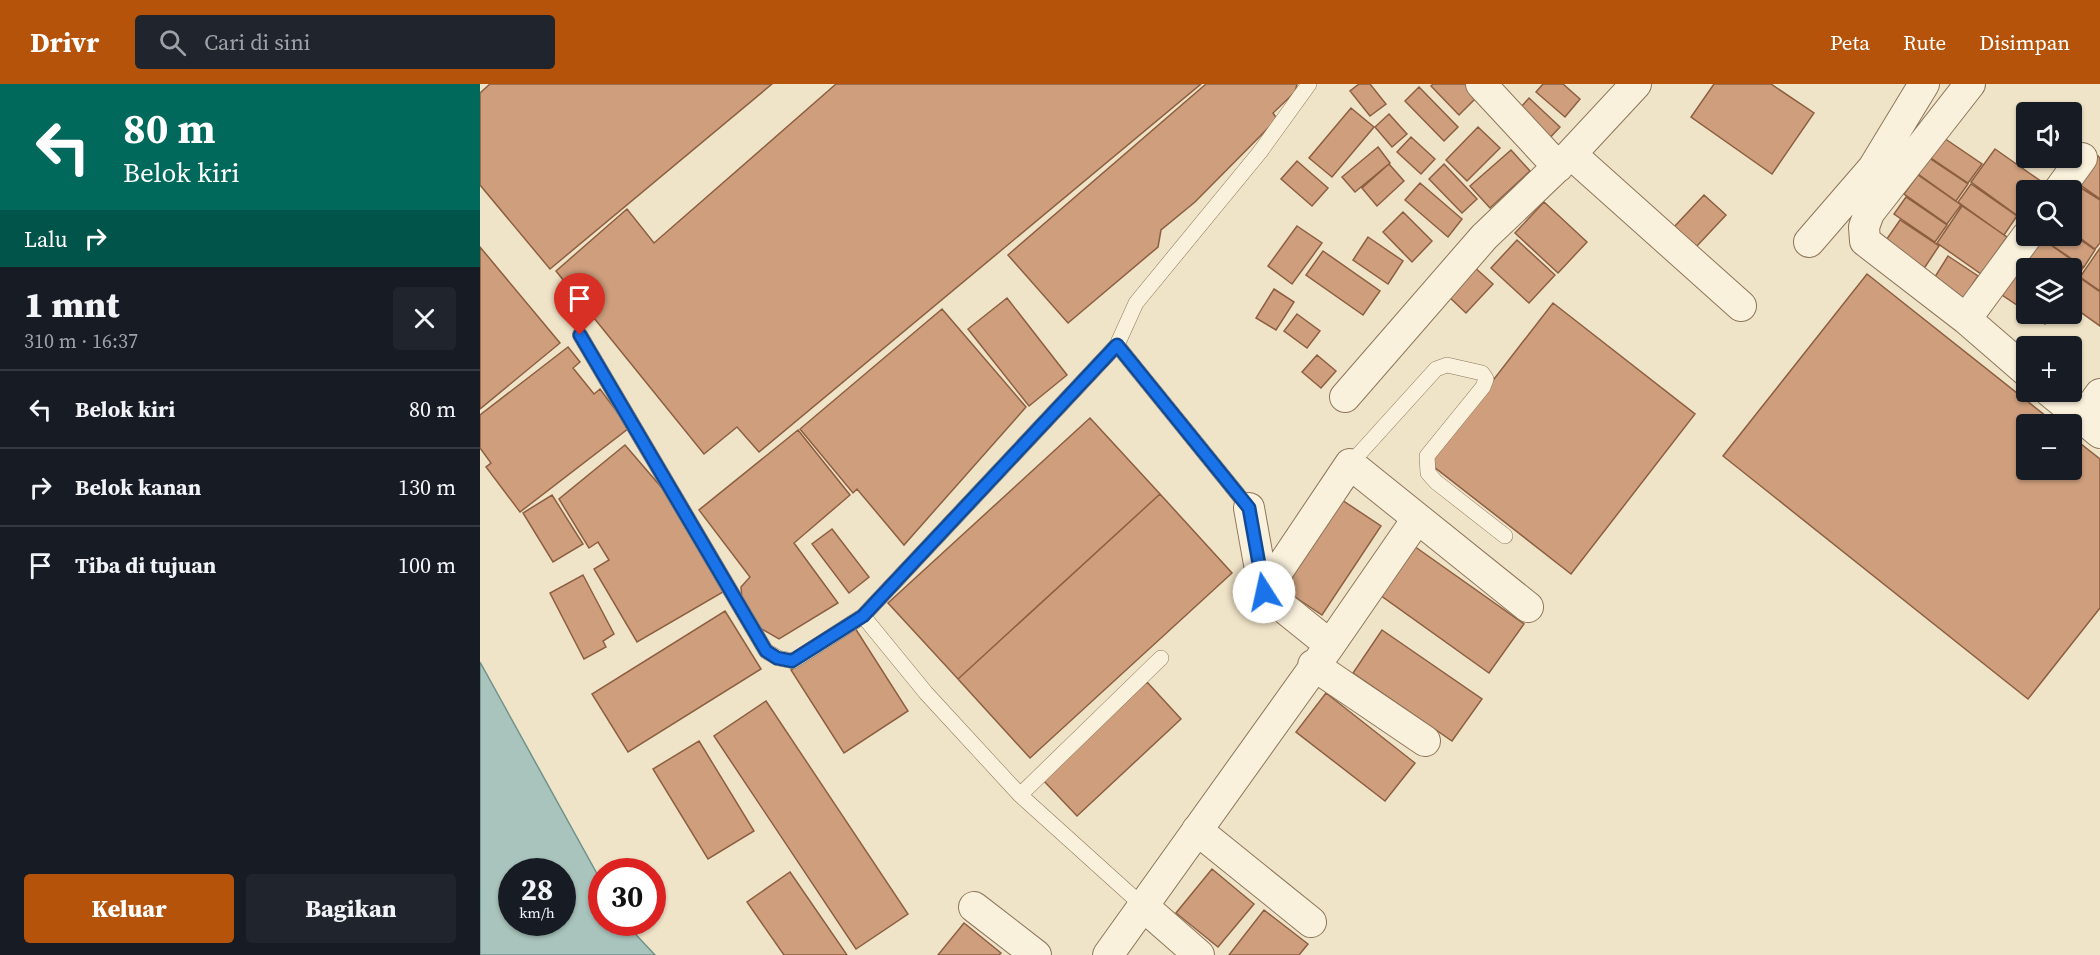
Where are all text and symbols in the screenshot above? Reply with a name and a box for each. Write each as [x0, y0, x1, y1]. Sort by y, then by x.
search box [135, 15, 555, 69]
text: Drivr [30, 23, 99, 61]
icon: search [156, 26, 189, 59]
text: Cari di sini [204, 27, 310, 57]
text: Peta [1830, 28, 1870, 57]
text: Rute [1903, 28, 1946, 57]
text: Disimpan [1979, 28, 2070, 57]
text: 80 m [123, 99, 216, 157]
map controls [2016, 102, 2082, 480]
button: sound [2016, 102, 2082, 168]
icon: left [24, 108, 102, 186]
text: Belok kiri [123, 154, 239, 191]
button: search [2016, 180, 2082, 246]
icon: right [79, 222, 112, 255]
text: Lalu [24, 224, 67, 254]
button: layers [2016, 258, 2082, 324]
pin [554, 273, 605, 335]
text: 1 mnt [24, 280, 119, 329]
icon: arrive [563, 282, 596, 315]
button: close [393, 287, 456, 350]
text: 310 m · 16:37 [24, 327, 138, 355]
button: + [2016, 336, 2082, 402]
icon: left [24, 393, 57, 426]
text: Belok kiri [75, 394, 175, 424]
text: 80 m [409, 394, 456, 424]
button: − [2016, 414, 2082, 480]
icon: right [24, 471, 57, 504]
text: Belok kanan [75, 472, 201, 502]
text: 130 m [398, 472, 456, 502]
icon: arrive [24, 549, 57, 582]
text: Tiba di tujuan [75, 550, 216, 580]
text: 100 m [398, 550, 456, 580]
position arrow [1232, 560, 1296, 624]
speed limit sign: 30 [588, 858, 666, 936]
text: 28 [521, 869, 553, 910]
button: Keluar [24, 874, 234, 943]
button: Bagikan [246, 874, 456, 943]
text: km/h [519, 902, 555, 923]

